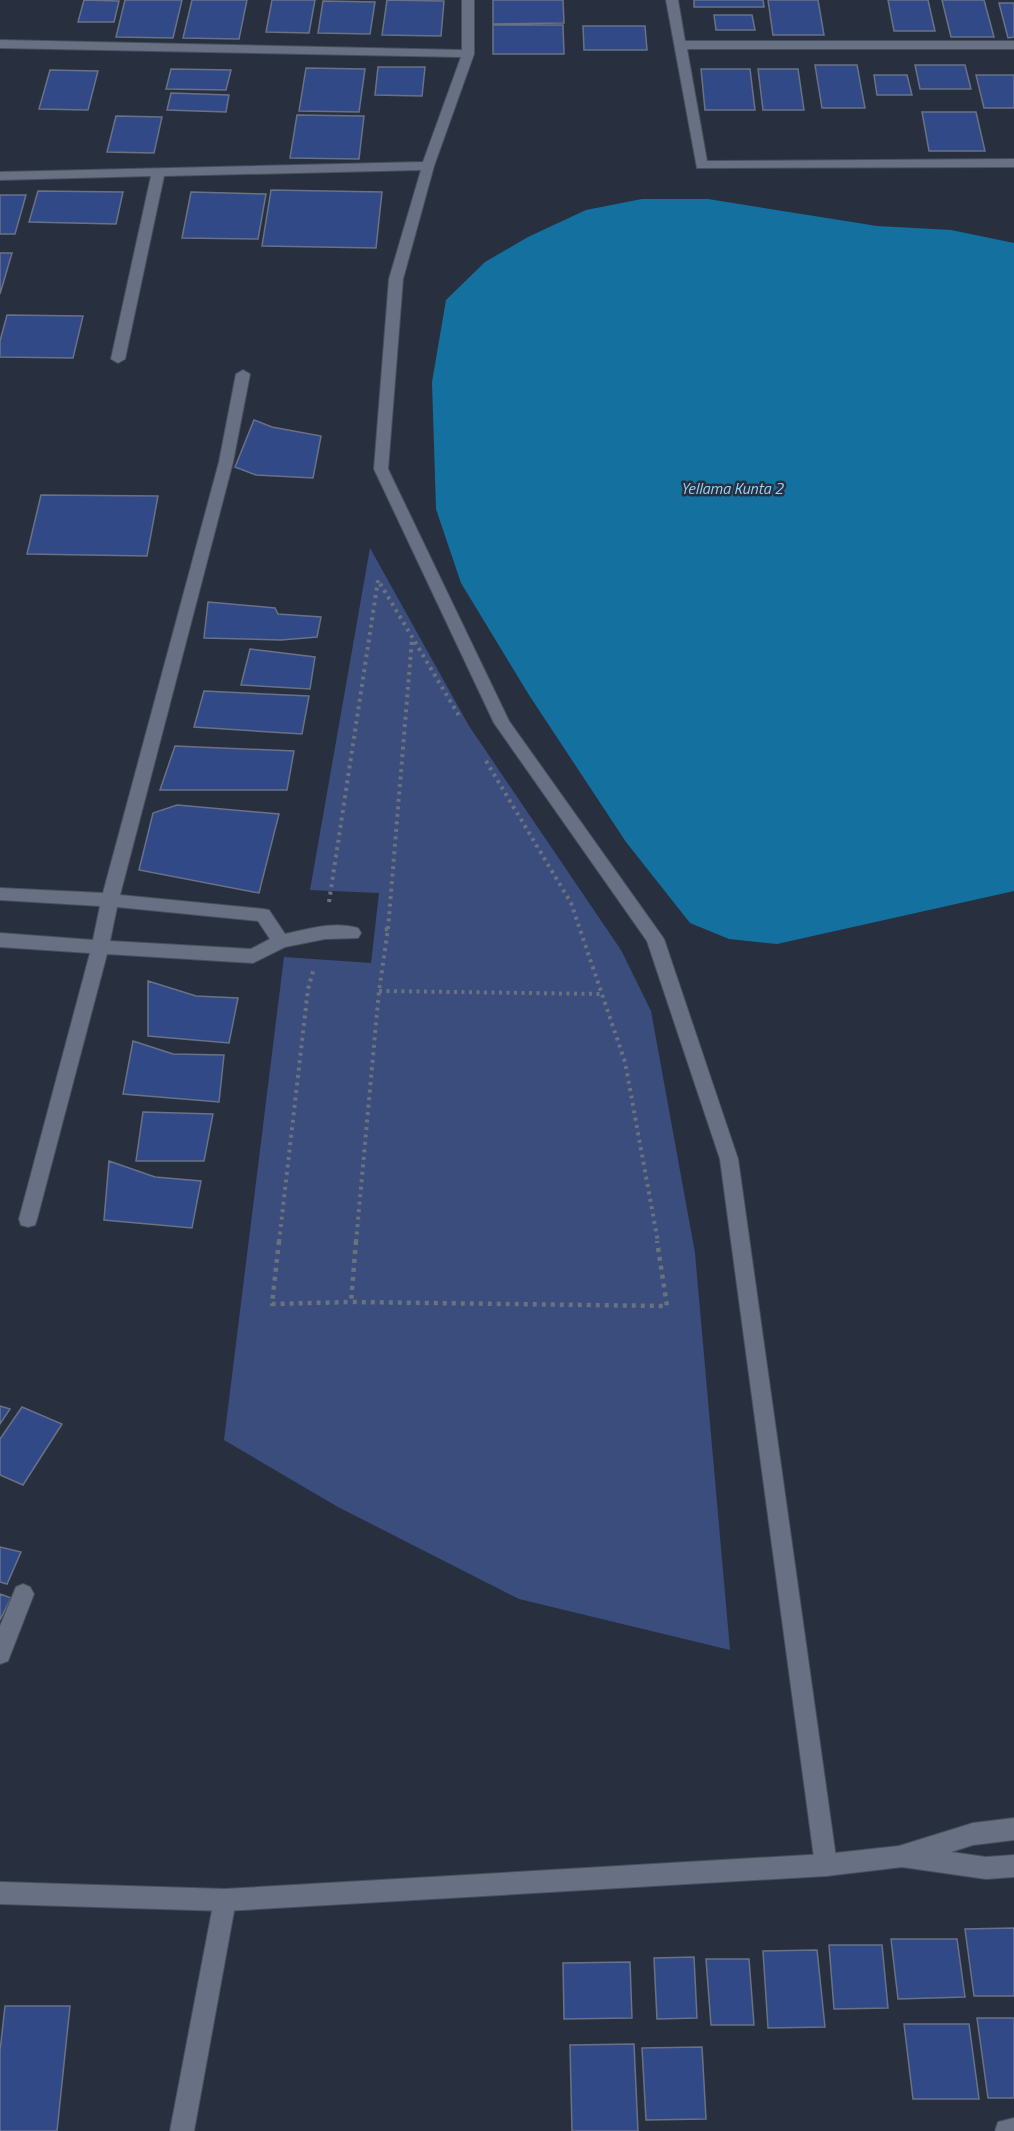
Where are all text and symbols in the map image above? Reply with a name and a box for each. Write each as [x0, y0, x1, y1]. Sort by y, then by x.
water label: Yellama Kunta 2 [681, 476, 784, 500]

